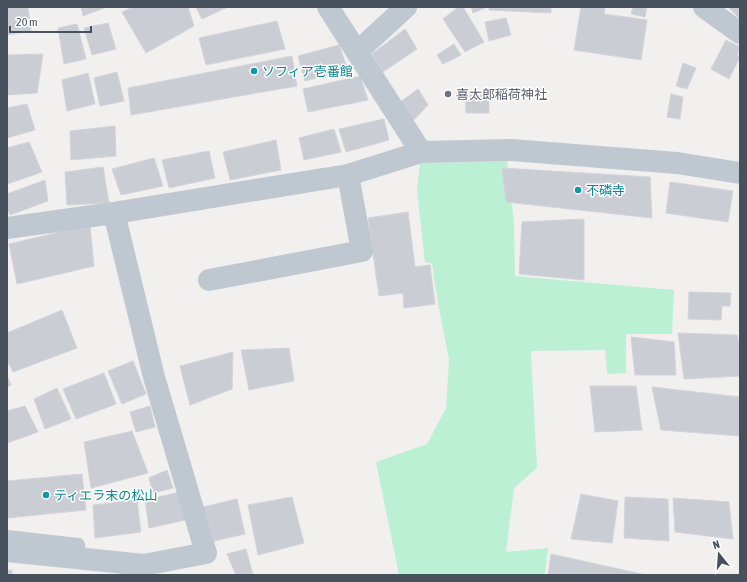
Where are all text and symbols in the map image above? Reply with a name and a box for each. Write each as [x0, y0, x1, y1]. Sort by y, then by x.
scale bar [10, 8, 91, 34]
text: 20 m [16, 15, 38, 29]
place label: ソフィア壱番館 [262, 64, 353, 79]
marker: ソフィア壱番館 [249, 66, 259, 76]
place label: 喜太郎稲荷神社 [456, 87, 547, 102]
marker: 喜太郎稲荷神社 [443, 89, 453, 99]
place label: 不磷寺 [586, 183, 625, 198]
marker: 不磷寺 [573, 185, 583, 195]
place label: ティエラ末の松山 [54, 488, 157, 503]
marker: ティエラ末の松山 [41, 490, 51, 500]
north arrow [699, 534, 739, 574]
text: N [711, 538, 721, 551]

